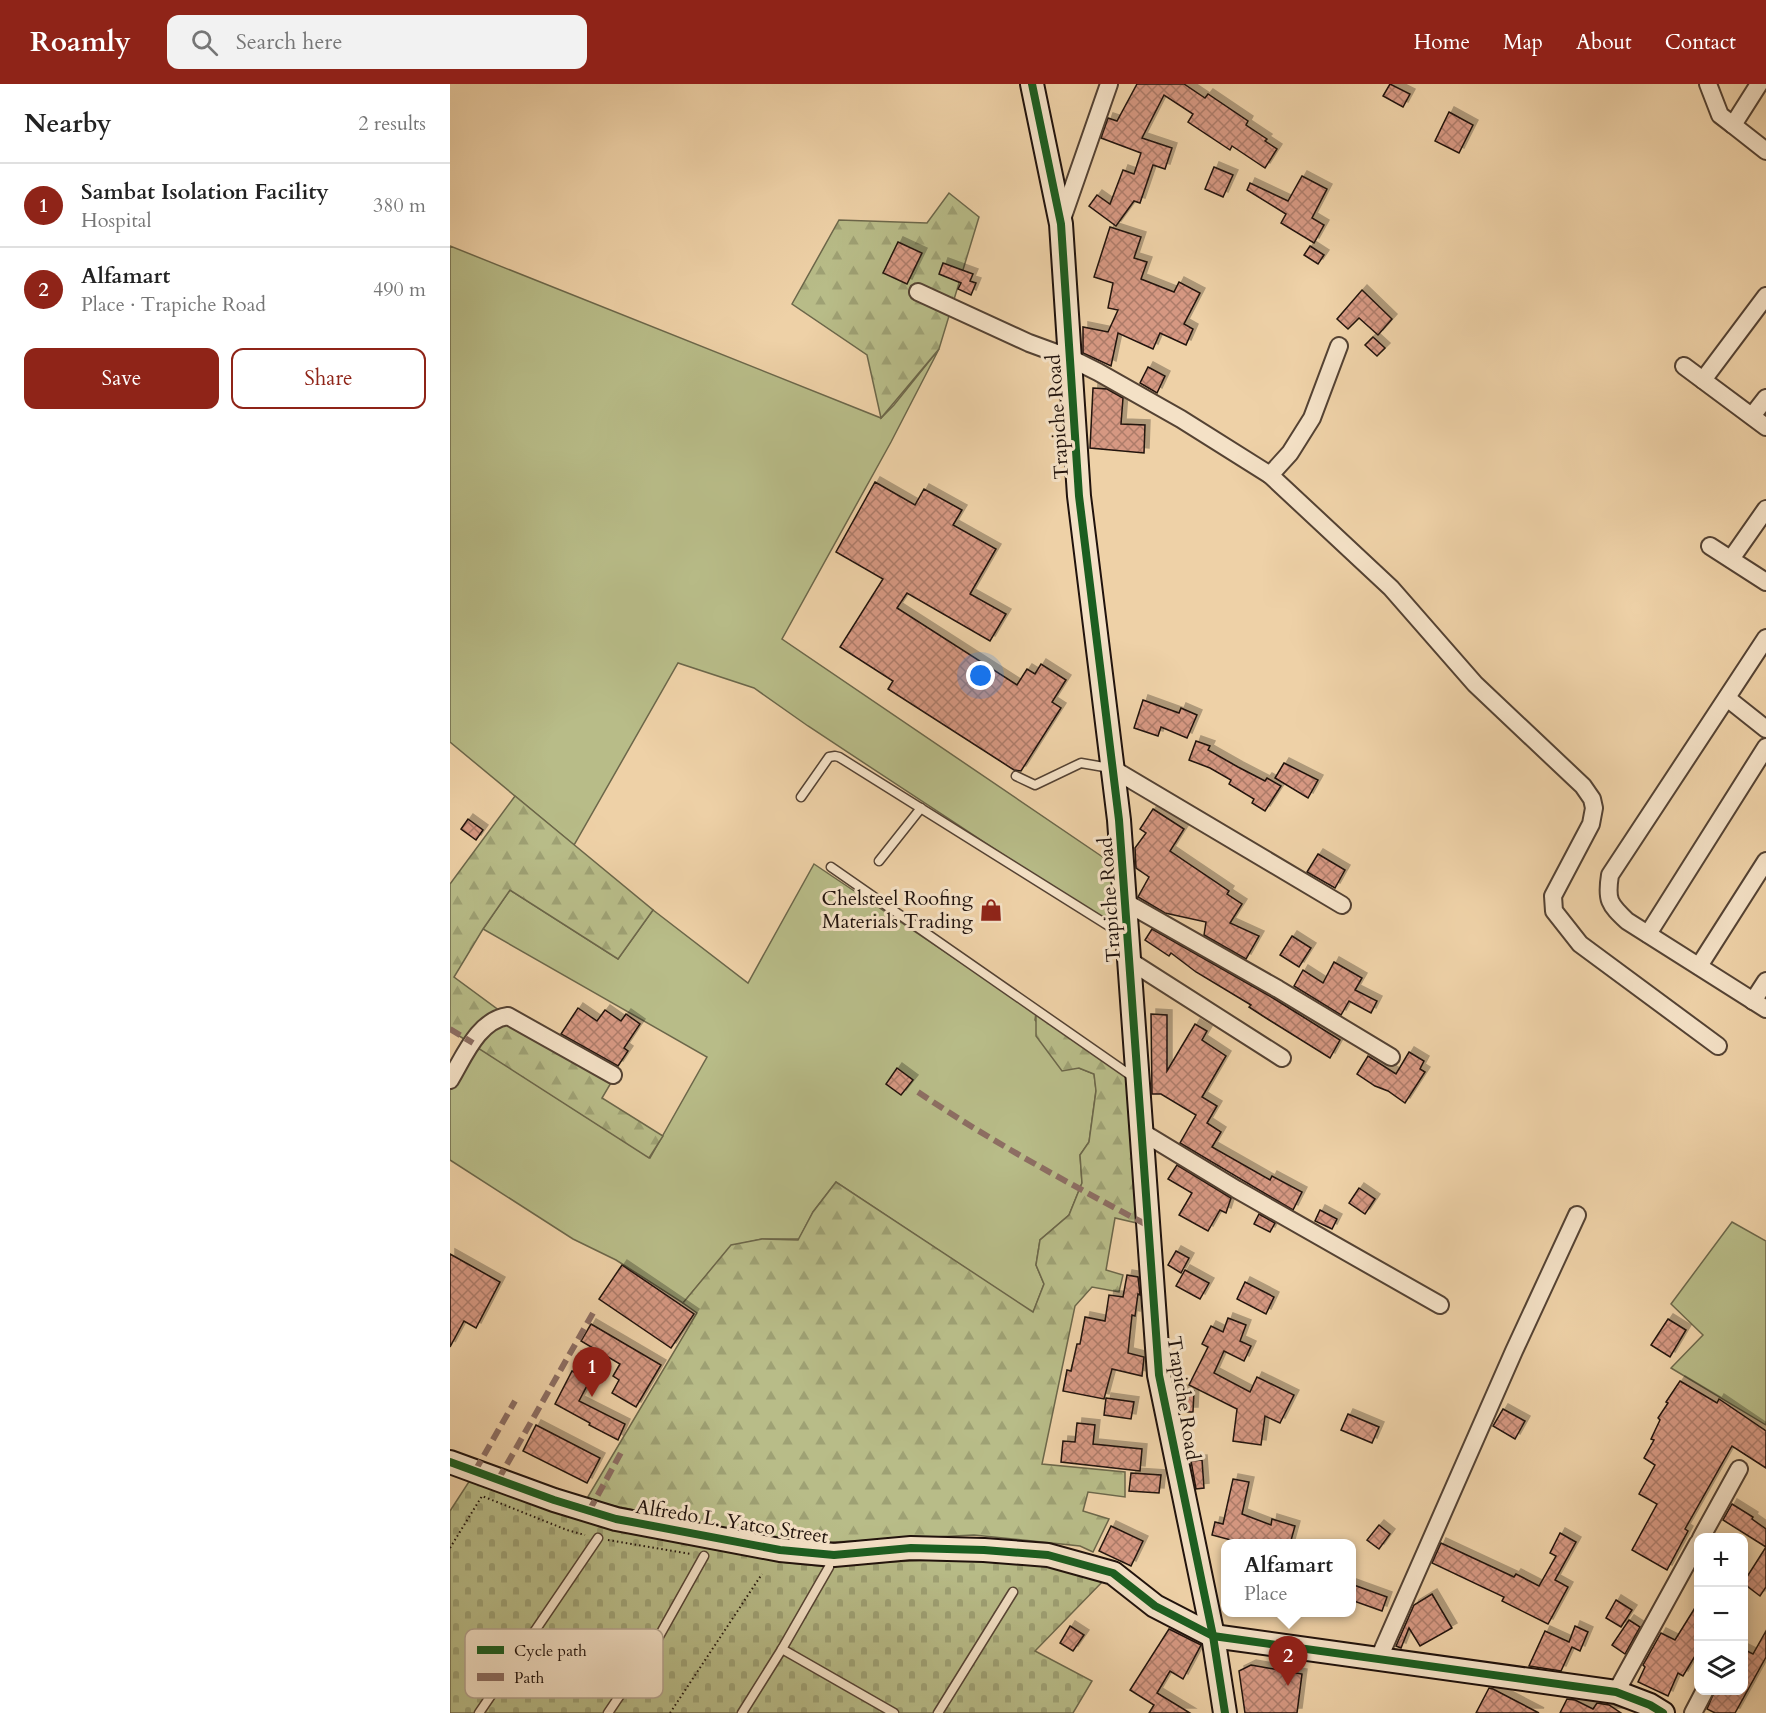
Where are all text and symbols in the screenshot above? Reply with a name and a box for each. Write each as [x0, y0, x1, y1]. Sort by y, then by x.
search box [167, 15, 587, 69]
text: Roamly [30, 23, 131, 61]
icon: search [188, 26, 221, 59]
text: Search here [236, 27, 342, 57]
text: Home [1414, 28, 1470, 57]
text: Map [1503, 28, 1543, 57]
text: About [1576, 28, 1632, 57]
text: Contact [1665, 28, 1736, 57]
text: Nearby [24, 106, 112, 141]
text: 2 results [358, 110, 426, 137]
text: Sambat Isolation Facility [81, 177, 329, 207]
text: 1 [38, 192, 49, 219]
text: 380 m [373, 192, 426, 219]
text: Hospital [81, 207, 152, 234]
text: Alfamart [81, 261, 170, 291]
text: 2 [38, 276, 49, 303]
text: 490 m [373, 276, 426, 303]
text: Place · Trapiche Road [81, 291, 266, 318]
button: Save [24, 348, 219, 409]
button: Share [231, 348, 426, 409]
street label: Trapiche Road [1040, 353, 1075, 480]
your location [966, 661, 995, 690]
street label: Trapiche Road [1092, 836, 1127, 963]
place label: Chelsteel Roofing Materials Trading [822, 885, 974, 935]
shop icon: Chelsteel Roofing Materials Trading [978, 897, 1004, 923]
street label: Trapiche Road [1160, 1334, 1207, 1462]
pin: 1 [572, 1348, 612, 1397]
street label: Alfredo L. Yatco Street [634, 1493, 831, 1550]
map controls [1694, 1533, 1748, 1695]
button: + [1694, 1533, 1748, 1587]
popup [1221, 1539, 1356, 1617]
text: Alfamart [1244, 1550, 1333, 1580]
text: Place [1244, 1580, 1288, 1607]
button: − [1694, 1587, 1748, 1641]
legend [465, 1629, 663, 1698]
pin: 2 [1268, 1636, 1308, 1686]
text: Cycle path [514, 1640, 587, 1662]
button: layers [1694, 1641, 1748, 1695]
text: Path [514, 1667, 544, 1689]

